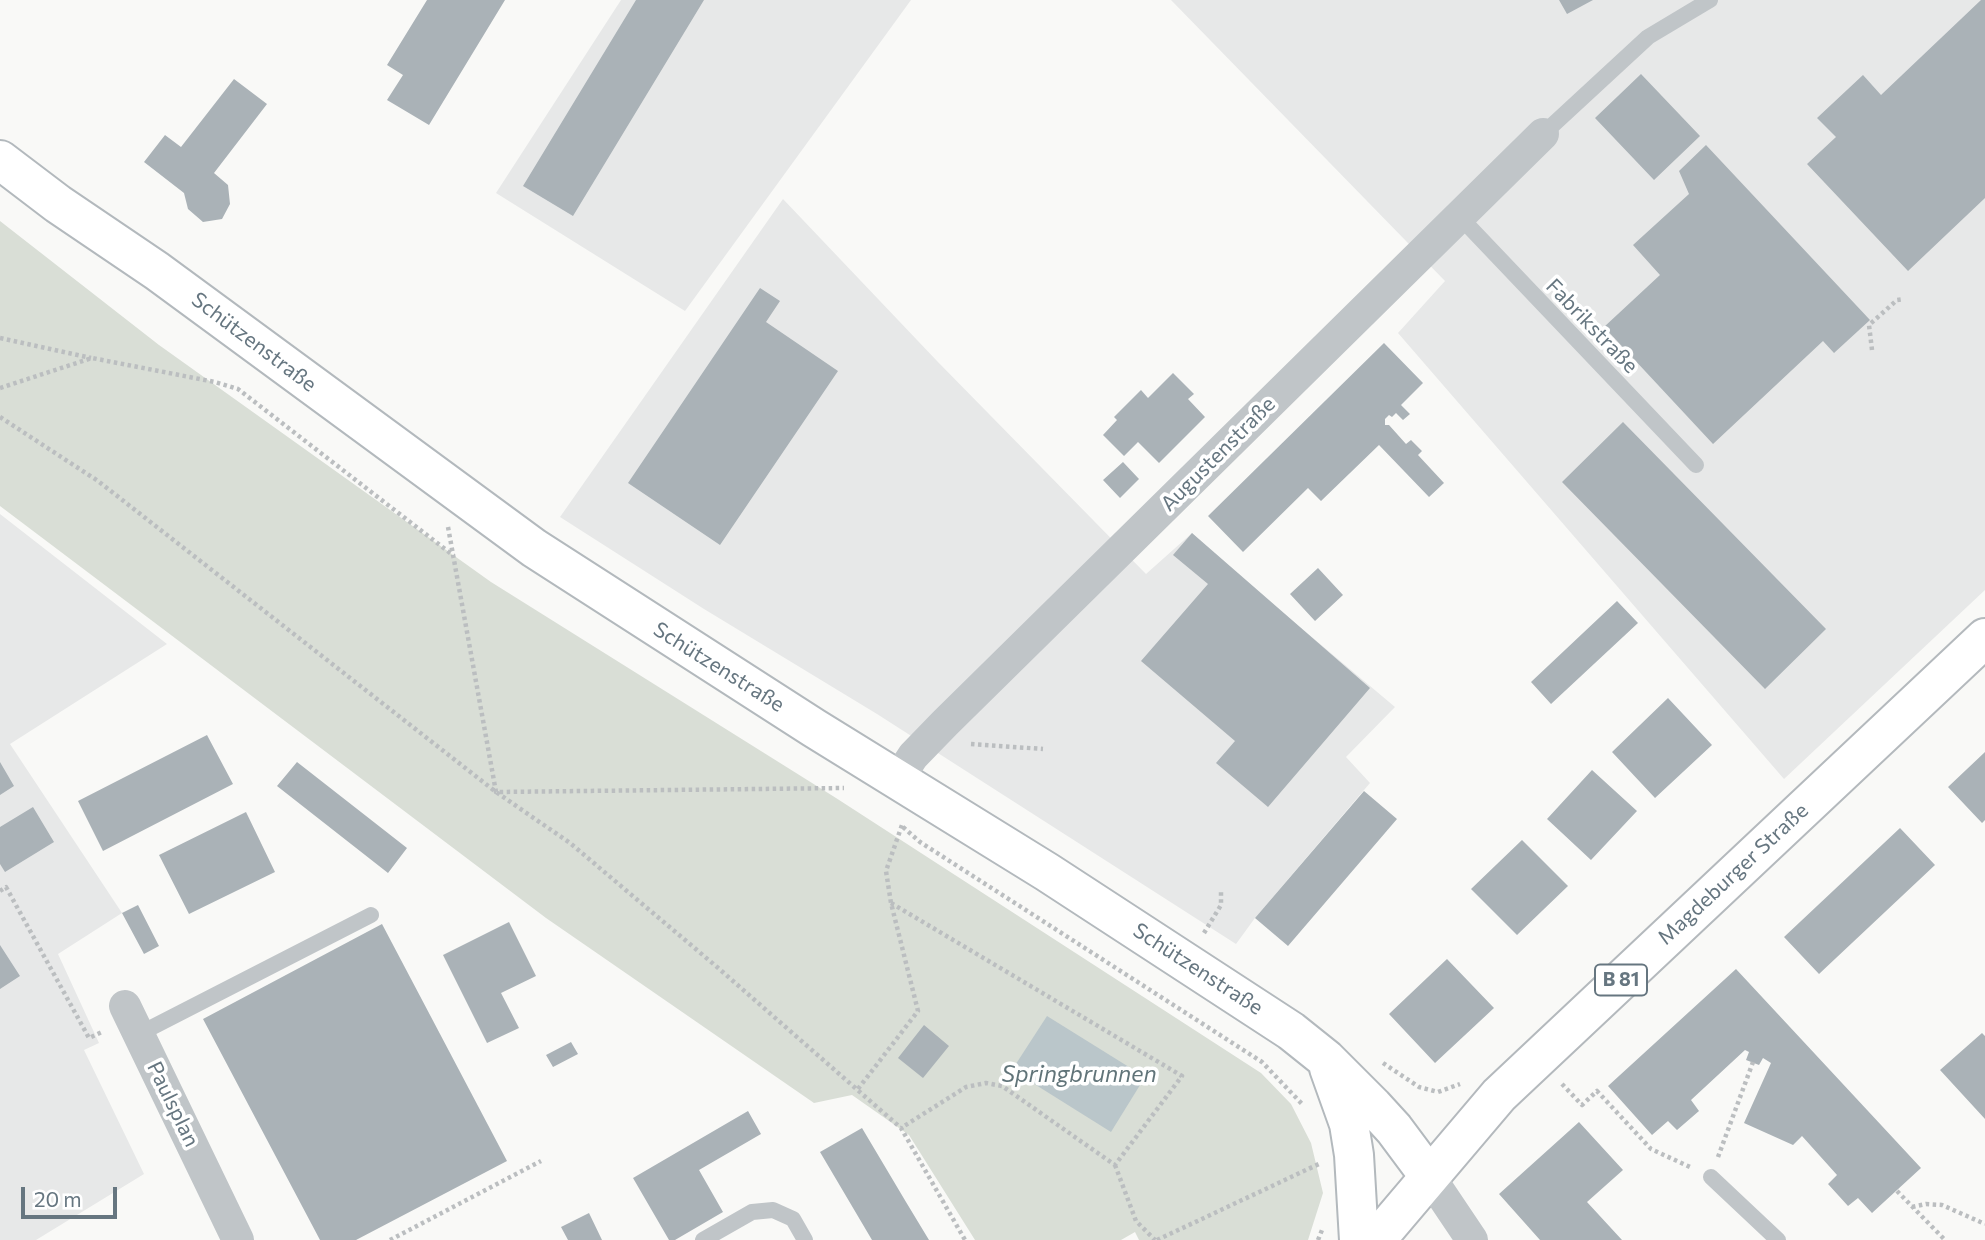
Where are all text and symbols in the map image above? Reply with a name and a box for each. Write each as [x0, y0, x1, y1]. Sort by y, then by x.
street label: Fabrikstraße [1541, 274, 1643, 378]
street label: Schützenstraße [187, 287, 321, 397]
street label: Augustenstraße [1156, 392, 1280, 516]
street label: Schützenstraße [649, 617, 789, 717]
street label: Magdeburger Straße [1653, 798, 1813, 950]
street label: Schützenstraße [1128, 918, 1268, 1020]
road number: B 81 [1595, 964, 1647, 996]
street label: Paulsplan [142, 1057, 204, 1151]
water label: Springbrunnen [1001, 1060, 1157, 1088]
scale bar [24, 1174, 121, 1218]
text: 20 m [34, 1186, 82, 1211]

